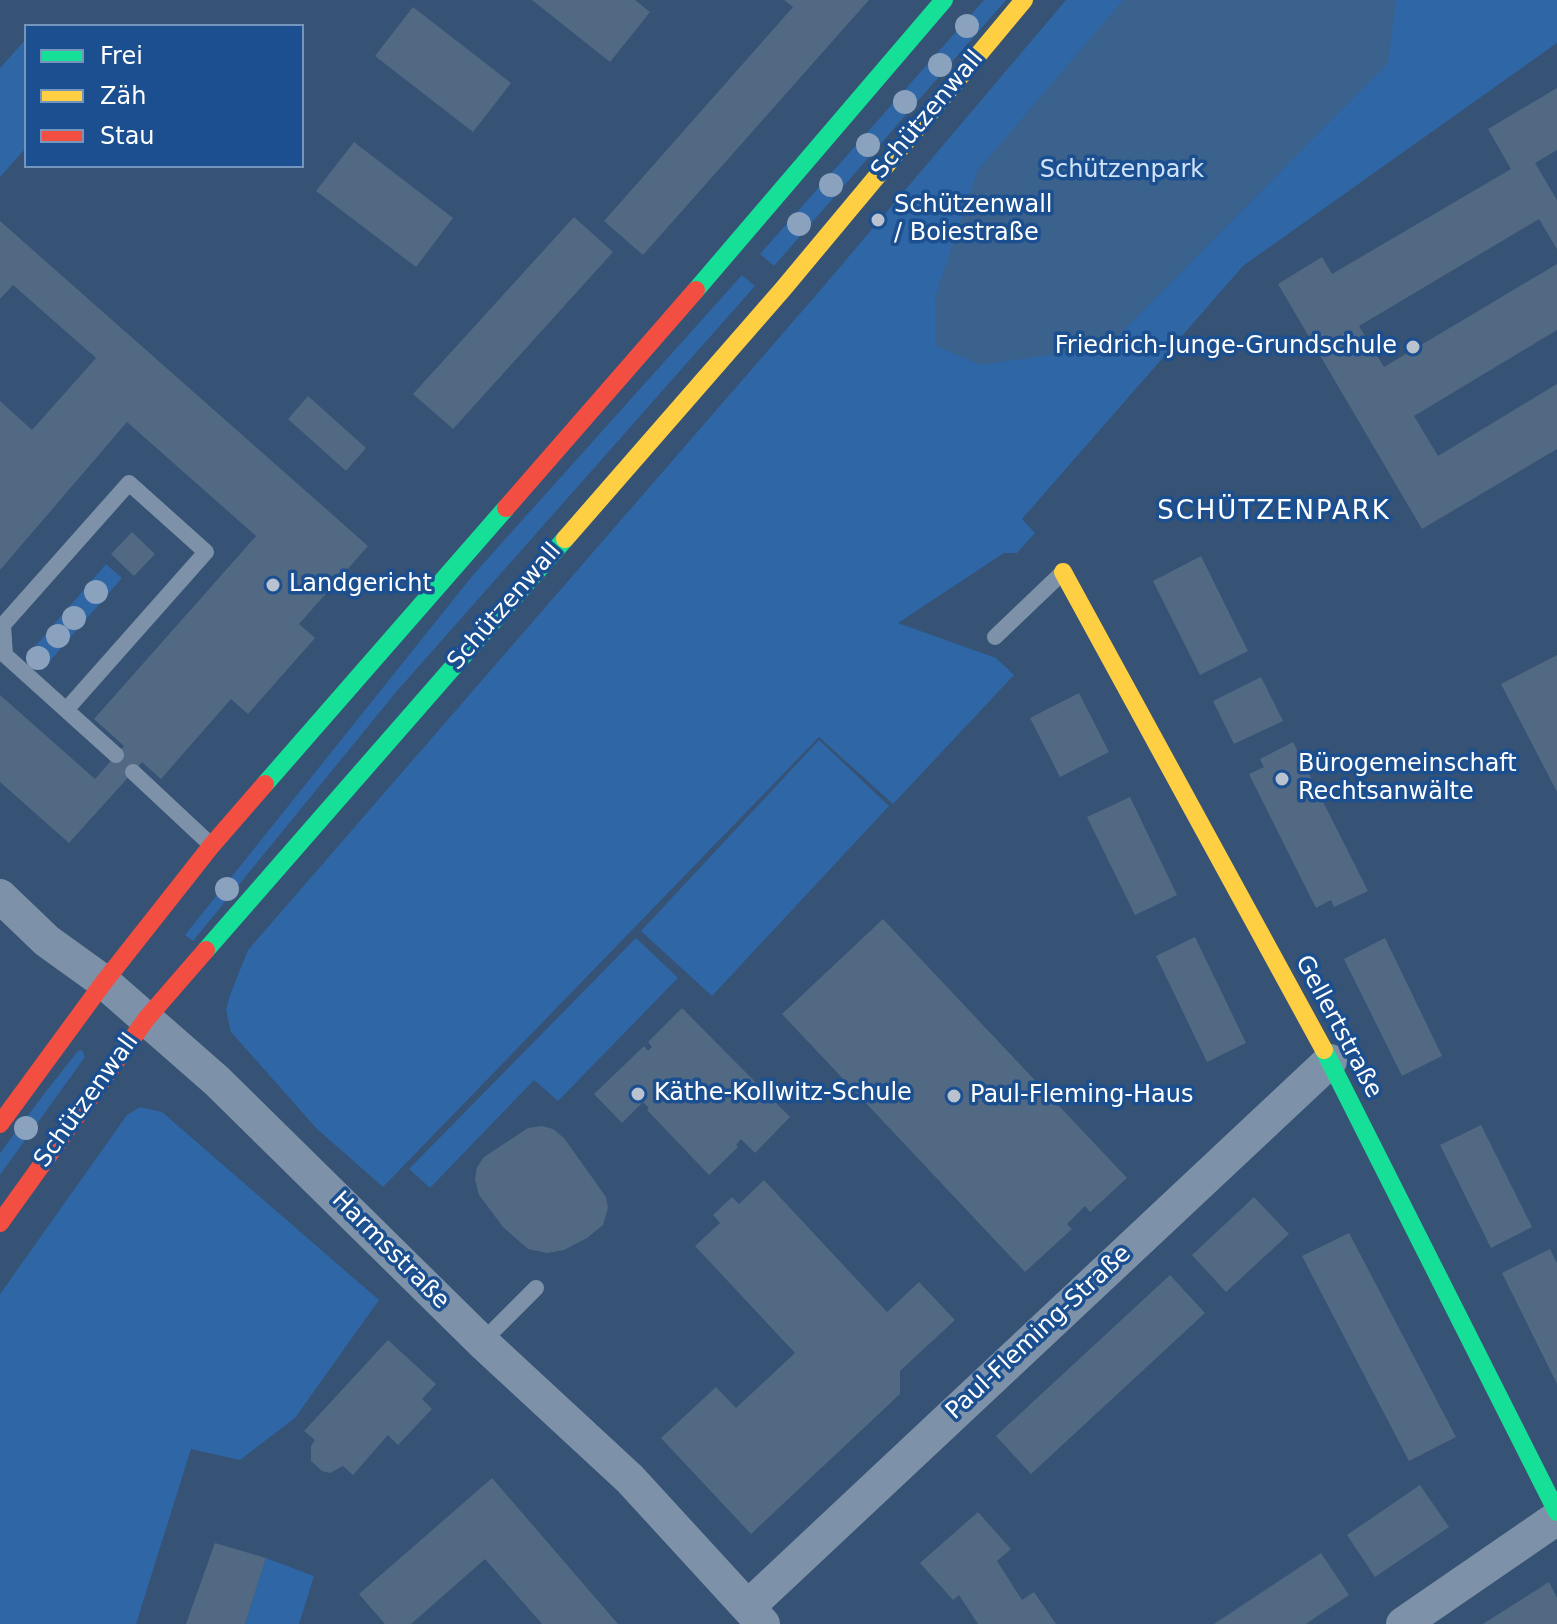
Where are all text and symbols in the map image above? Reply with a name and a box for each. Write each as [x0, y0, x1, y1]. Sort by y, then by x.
legend [24, 24, 304, 168]
text: Frei [100, 42, 143, 70]
street label: Schützenwall [866, 45, 990, 185]
text: Zäh [100, 82, 146, 110]
text: Stau [100, 122, 155, 150]
park label: Schützenpark [1040, 157, 1204, 185]
place label: Schützenwall / Boiestraße [894, 192, 1053, 248]
marker: Schützenwall / Boiestraße [869, 211, 887, 229]
place label: Friedrich-Junge-Grundschule [1055, 333, 1397, 361]
marker: Friedrich-Junge-Grundschule [1404, 338, 1422, 356]
district label: SCHÜTZENPARK [1157, 496, 1391, 528]
street label: Schützenwall [442, 538, 568, 676]
place label: Landgericht [289, 571, 432, 599]
marker: Landgericht [264, 576, 282, 594]
place label: Bürogemeinschaft Rechtsanwälte [1298, 751, 1517, 807]
marker: Bürogemeinschaft Rechtsanwälte [1273, 770, 1291, 788]
street label: Gellertstraße [1288, 951, 1388, 1103]
street label: Schützenwall [29, 1028, 145, 1174]
place label: Käthe-Kollwitz-Schule [654, 1080, 912, 1108]
place label: Paul-Fleming-Haus [970, 1082, 1194, 1110]
marker: Käthe-Kollwitz-Schule [629, 1085, 647, 1103]
marker: Paul-Fleming-Haus [945, 1087, 963, 1105]
street label: Harmsstraße [325, 1186, 455, 1316]
street label: Paul-Fleming-Straße [941, 1240, 1137, 1426]

